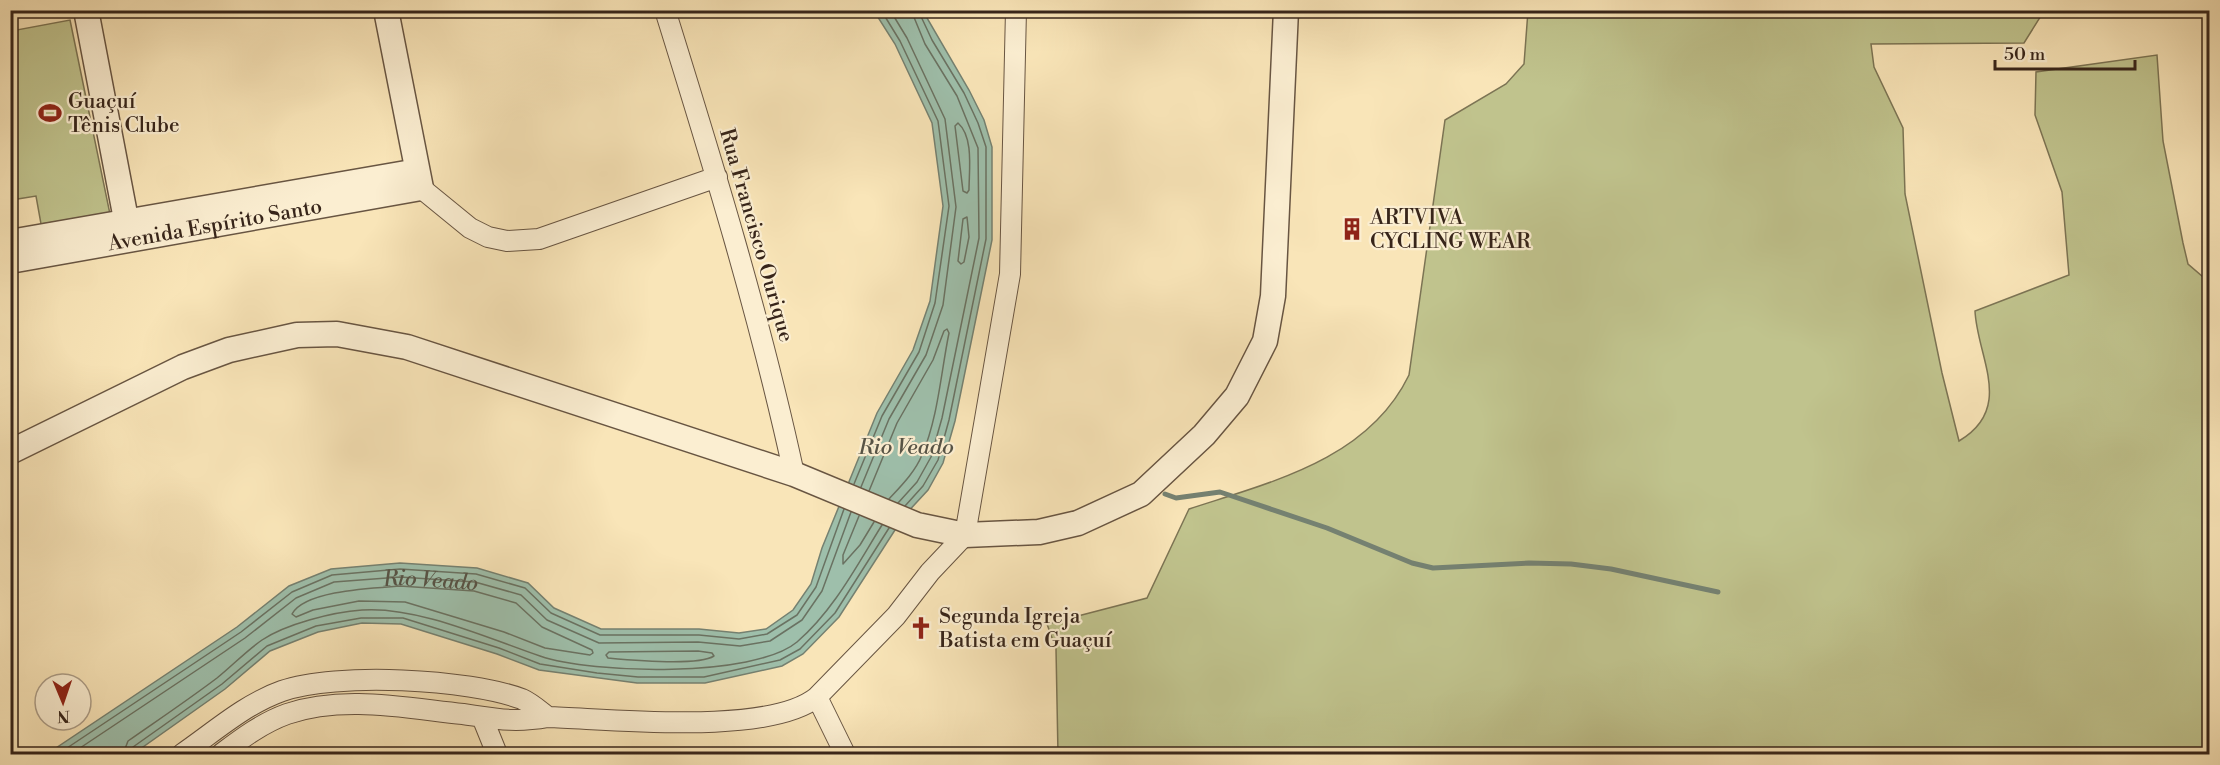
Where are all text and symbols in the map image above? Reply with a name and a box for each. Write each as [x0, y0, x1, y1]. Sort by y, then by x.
scale bar [1995, 33, 2134, 71]
text: 50 m [2004, 43, 2046, 66]
place label: Guaçuí Tênis Clube [68, 89, 180, 139]
sports icon: Guaçuí Tênis Clube [37, 100, 63, 126]
street label: Rua Francisco Ourique [713, 125, 799, 345]
street label: Avenida Espírito Santo [105, 194, 324, 258]
place label: ARTVIVA CYCLING WEAR [1369, 205, 1531, 255]
building icon: ARTVIVA CYCLING WEAR [1339, 216, 1365, 242]
water label: Rio Veado [857, 434, 954, 461]
water label: Rio Veado [381, 565, 479, 597]
place label: Segunda Igreja Batista em Guaçuí [938, 604, 1113, 654]
church icon: Segunda Igreja Batista em Guaçuí [908, 615, 934, 641]
north arrow [33, 672, 93, 732]
text: N [56, 706, 70, 726]

